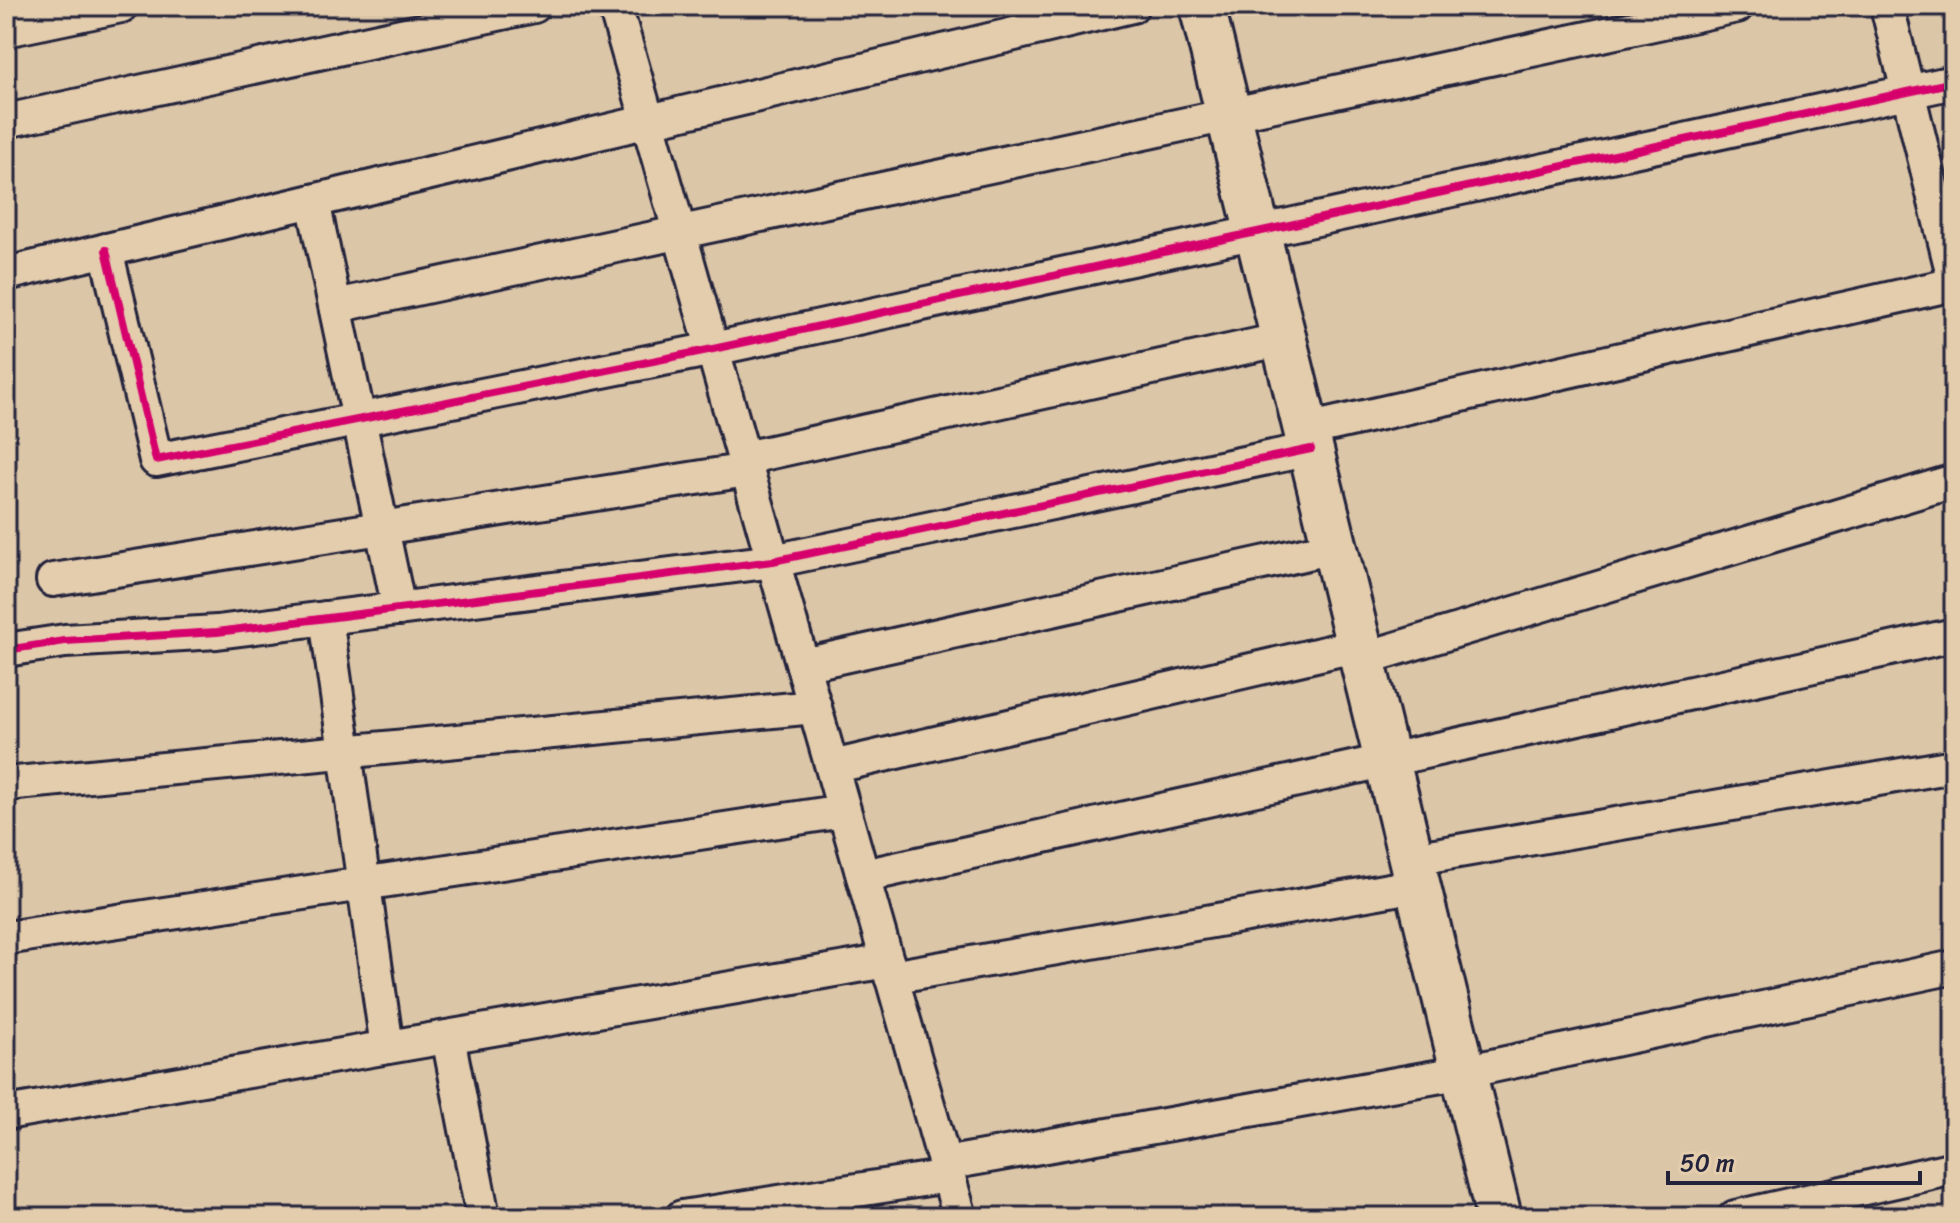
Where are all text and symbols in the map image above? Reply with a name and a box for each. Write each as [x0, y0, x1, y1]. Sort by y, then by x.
scale bar [1668, 1135, 1920, 1185]
text: 50 m [1680, 1142, 1735, 1184]

